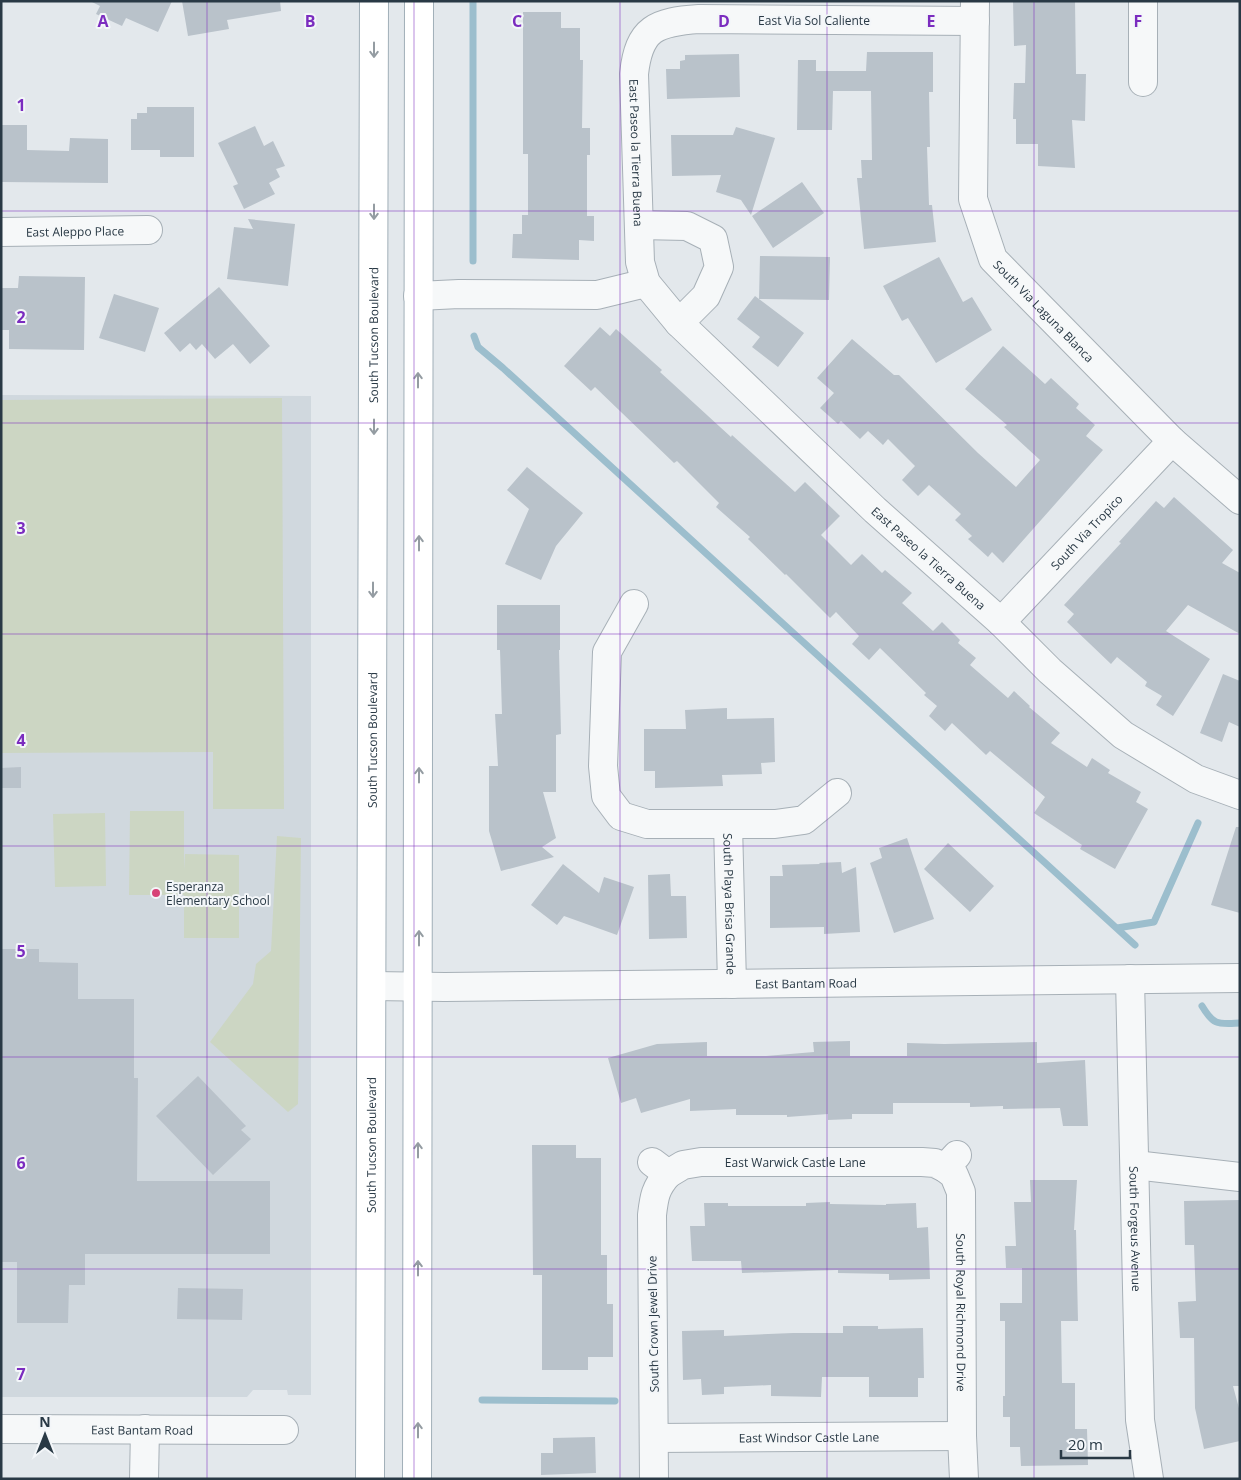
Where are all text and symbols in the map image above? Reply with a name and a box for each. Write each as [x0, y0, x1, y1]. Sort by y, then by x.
text: A [97, 10, 109, 32]
text: B [305, 10, 315, 32]
text: C [512, 10, 522, 32]
text: D [718, 10, 730, 32]
text: E [927, 10, 936, 32]
text: F [1134, 10, 1142, 32]
street label: East Via Sol Caliente [758, 12, 870, 29]
one-way arrow [369, 42, 379, 58]
street label: East Paseo la Tierra Buena [626, 78, 647, 227]
text: 1 [16, 94, 26, 116]
one-way arrow [369, 204, 379, 220]
street label: East Aleppo Place [26, 222, 125, 240]
street label: South Via Laguna Blanca [990, 256, 1098, 366]
street label: South Tucson Boulevard [364, 267, 382, 403]
text: 2 [16, 306, 26, 328]
one-way arrow [413, 372, 423, 388]
one-way arrow [369, 419, 379, 435]
street label: South Via Tropico [1046, 490, 1126, 573]
street label: East Paseo la Tierra Buena [868, 502, 990, 613]
text: 3 [16, 517, 26, 539]
one-way arrow [414, 535, 424, 551]
one-way arrow [368, 582, 378, 598]
street label: South Tucson Boulevard [363, 672, 381, 808]
text: 4 [16, 729, 26, 751]
one-way arrow [414, 767, 424, 784]
street label: South Playa Brisa Grande [720, 833, 740, 975]
place label: Esperanza Elementary School [166, 878, 270, 909]
marker: Esperanza Elementary School [150, 887, 162, 899]
one-way arrow [414, 930, 424, 946]
text: 5 [16, 940, 26, 962]
street label: East Bantam Road [755, 974, 857, 992]
street label: South Tucson Boulevard [362, 1077, 380, 1213]
one-way arrow [413, 1142, 423, 1158]
text: 6 [16, 1152, 26, 1174]
street label: East Warwick Castle Lane [725, 1154, 866, 1171]
street label: South Forgeus Avenue [1126, 1166, 1146, 1292]
street label: South Royal Richmond Drive [953, 1233, 970, 1392]
street label: South Crown Jewel Drive [643, 1255, 663, 1393]
one-way arrow [413, 1260, 423, 1276]
text: 7 [16, 1363, 26, 1385]
north arrow [20, 1410, 70, 1460]
text: N [39, 1412, 51, 1431]
street label: East Bantam Road [91, 1421, 193, 1438]
one-way arrow [413, 1422, 423, 1438]
street label: East Windsor Castle Lane [739, 1428, 880, 1446]
scale bar [1061, 1428, 1130, 1460]
text: 20 m [1068, 1434, 1103, 1454]

